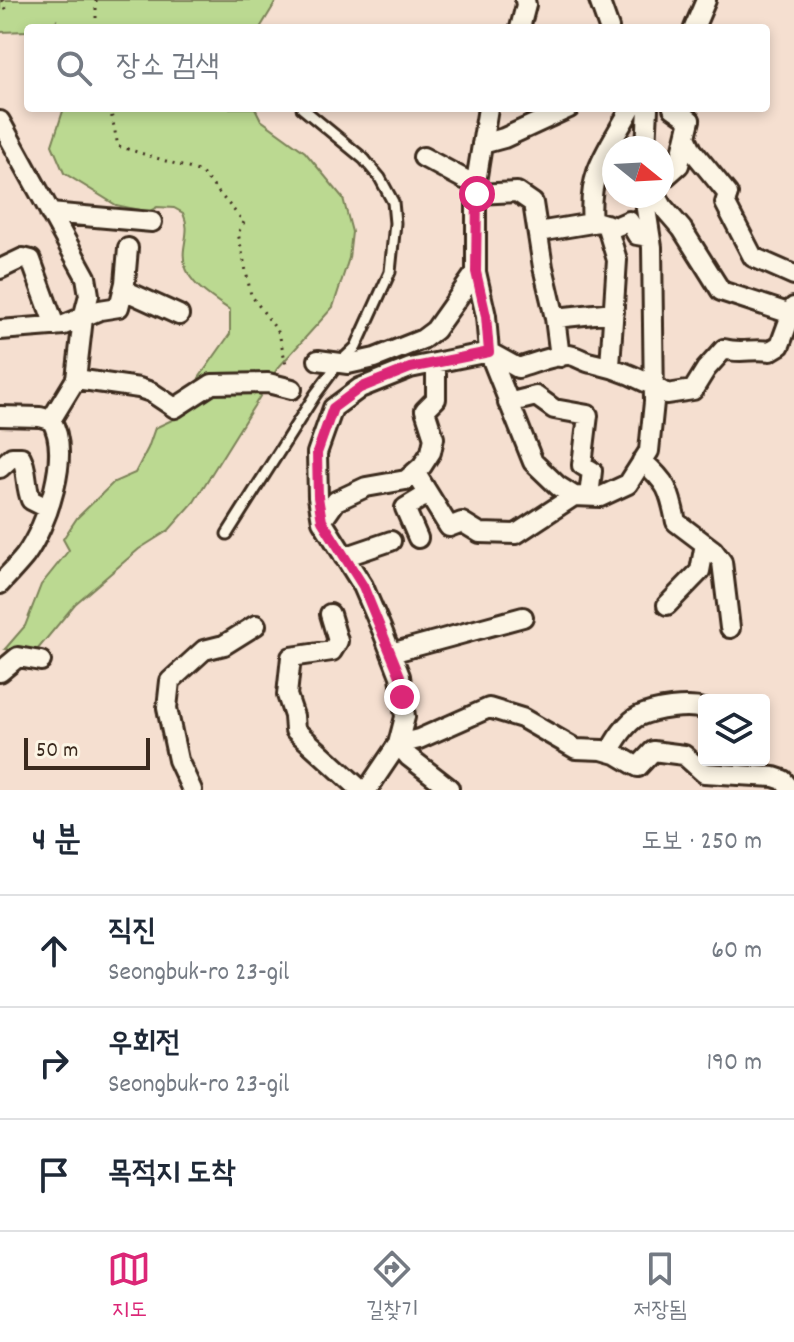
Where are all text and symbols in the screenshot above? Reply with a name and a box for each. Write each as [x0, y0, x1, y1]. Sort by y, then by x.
search box [24, 24, 770, 112]
icon: search [52, 46, 96, 90]
text: 장소 검색 [116, 47, 219, 90]
north arrow [602, 136, 674, 208]
route start [459, 176, 495, 212]
route end [384, 679, 420, 715]
map controls [698, 694, 770, 766]
button: layers [698, 694, 770, 766]
scale bar [24, 734, 150, 770]
text: 50 m [36, 736, 78, 767]
text: 4 분 [32, 818, 81, 867]
text: 도보 · 250 m [641, 824, 762, 861]
text: 직진 [108, 912, 156, 955]
icon: ahead [32, 929, 76, 973]
text: 60 m [711, 933, 762, 970]
text: Seongbuk-ro 23-gil [108, 955, 289, 992]
text: 우회전 [108, 1024, 180, 1067]
icon: right [32, 1041, 76, 1085]
text: 190 m [706, 1045, 762, 1082]
text: Seongbuk-ro 23-gil [108, 1067, 289, 1104]
icon: arrive [32, 1153, 76, 1197]
text: 목적지 도착 [108, 1154, 236, 1197]
tab: 지도 [107, 1247, 151, 1327]
tab: 길찾기 [366, 1247, 419, 1327]
tab: 저장됨 [634, 1247, 687, 1327]

